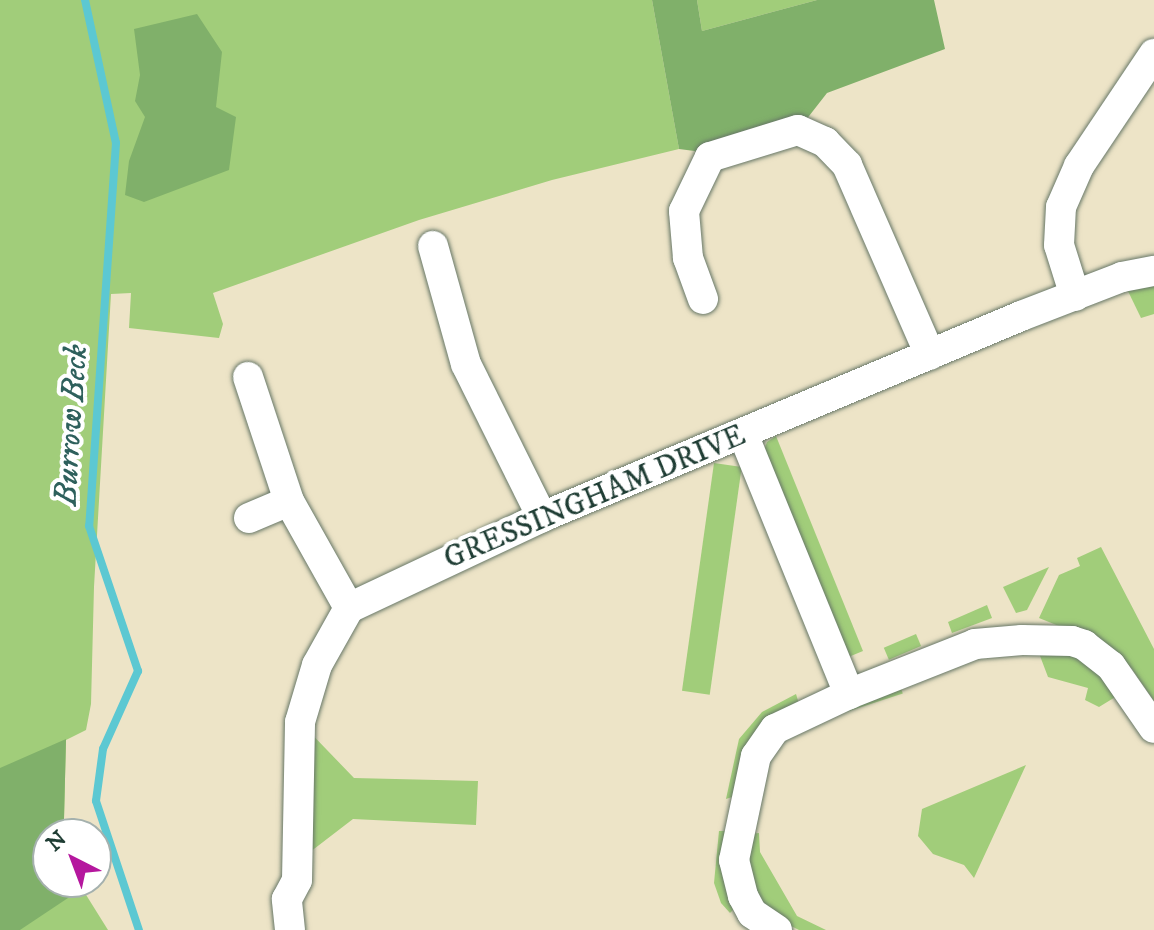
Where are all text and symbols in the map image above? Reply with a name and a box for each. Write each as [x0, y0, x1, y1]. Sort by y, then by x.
water label: Burrow Beck [47, 343, 97, 507]
street label: GRESSINGHAM DRIVE [439, 418, 751, 578]
north arrow [32, 818, 112, 898]
text: N [41, 825, 73, 857]

